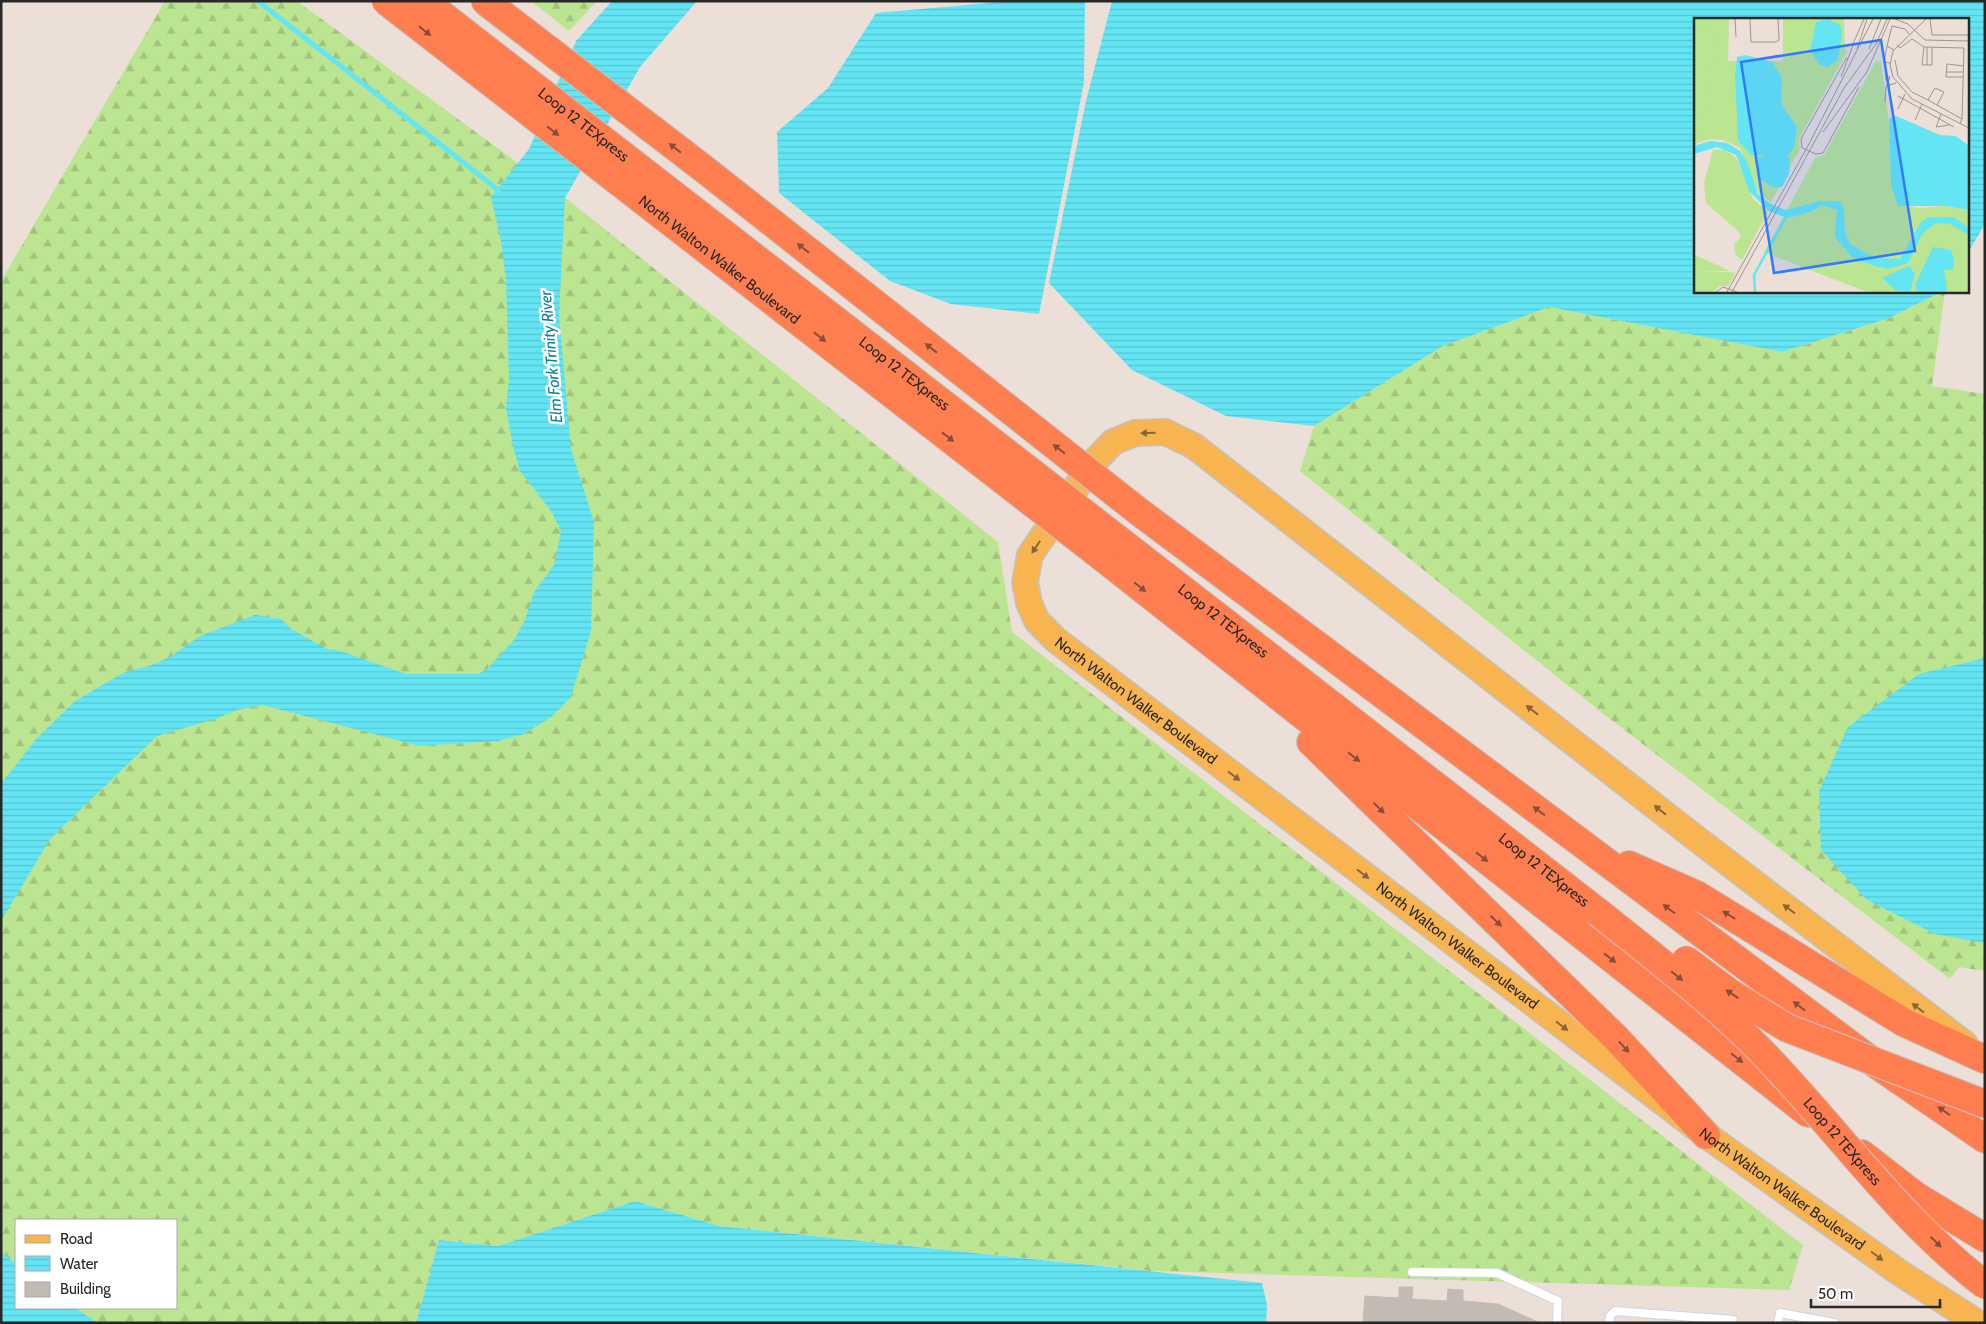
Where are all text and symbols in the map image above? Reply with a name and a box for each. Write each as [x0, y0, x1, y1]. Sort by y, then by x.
inset map [1694, 18, 1968, 292]
one-way arrow [418, 26, 431, 36]
street label: Loop 12 TEXpress [535, 84, 633, 166]
one-way arrow [546, 125, 559, 136]
one-way arrow [669, 142, 682, 153]
street label: North Walton Walker Boulevard [635, 192, 804, 328]
one-way arrow [797, 242, 810, 253]
water label: Elm Fork Trinity River [536, 289, 566, 424]
one-way arrow [813, 332, 826, 343]
street label: Loop 12 TEXpress [855, 333, 953, 414]
one-way arrow [925, 343, 938, 354]
one-way arrow [1140, 429, 1156, 437]
one-way arrow [941, 432, 955, 442]
one-way arrow [1053, 443, 1066, 454]
one-way arrow [1031, 540, 1041, 553]
street label: Loop 12 TEXpress [1174, 580, 1272, 662]
one-way arrow [1134, 582, 1147, 593]
street label: North Walton Walker Boulevard [1051, 633, 1221, 768]
one-way arrow [1525, 705, 1539, 715]
one-way arrow [1348, 751, 1361, 762]
one-way arrow [1227, 770, 1240, 781]
one-way arrow [1373, 802, 1385, 814]
one-way arrow [1654, 805, 1667, 815]
one-way arrow [1532, 806, 1546, 816]
street label: Loop 12 TEXpress [1495, 829, 1593, 911]
one-way arrow [1475, 852, 1488, 863]
one-way arrow [1356, 869, 1369, 880]
street label: North Walton Walker Boulevard [1373, 878, 1542, 1013]
one-way arrow [1663, 903, 1676, 914]
one-way arrow [1782, 904, 1796, 914]
one-way arrow [1722, 910, 1735, 919]
one-way arrow [1489, 915, 1501, 927]
one-way arrow [1603, 952, 1616, 963]
one-way arrow [1670, 970, 1683, 981]
one-way arrow [1725, 989, 1739, 999]
one-way arrow [1792, 1001, 1806, 1011]
one-way arrow [1911, 1003, 1925, 1013]
one-way arrow [1555, 1021, 1569, 1031]
one-way arrow [1618, 1040, 1630, 1052]
one-way arrow [1730, 1053, 1743, 1064]
street label: Loop 12 TEXpress [1799, 1094, 1885, 1189]
one-way arrow [1938, 1106, 1951, 1116]
street label: North Walton Walker Boulevard [1696, 1124, 1868, 1254]
legend [15, 1219, 178, 1309]
text: Road [60, 1230, 93, 1248]
one-way arrow [1930, 1236, 1942, 1248]
one-way arrow [1870, 1251, 1884, 1261]
text: Water [60, 1255, 98, 1273]
scale bar [1811, 1276, 1940, 1308]
text: Building [60, 1280, 111, 1298]
text: 50 m [1818, 1285, 1853, 1303]

